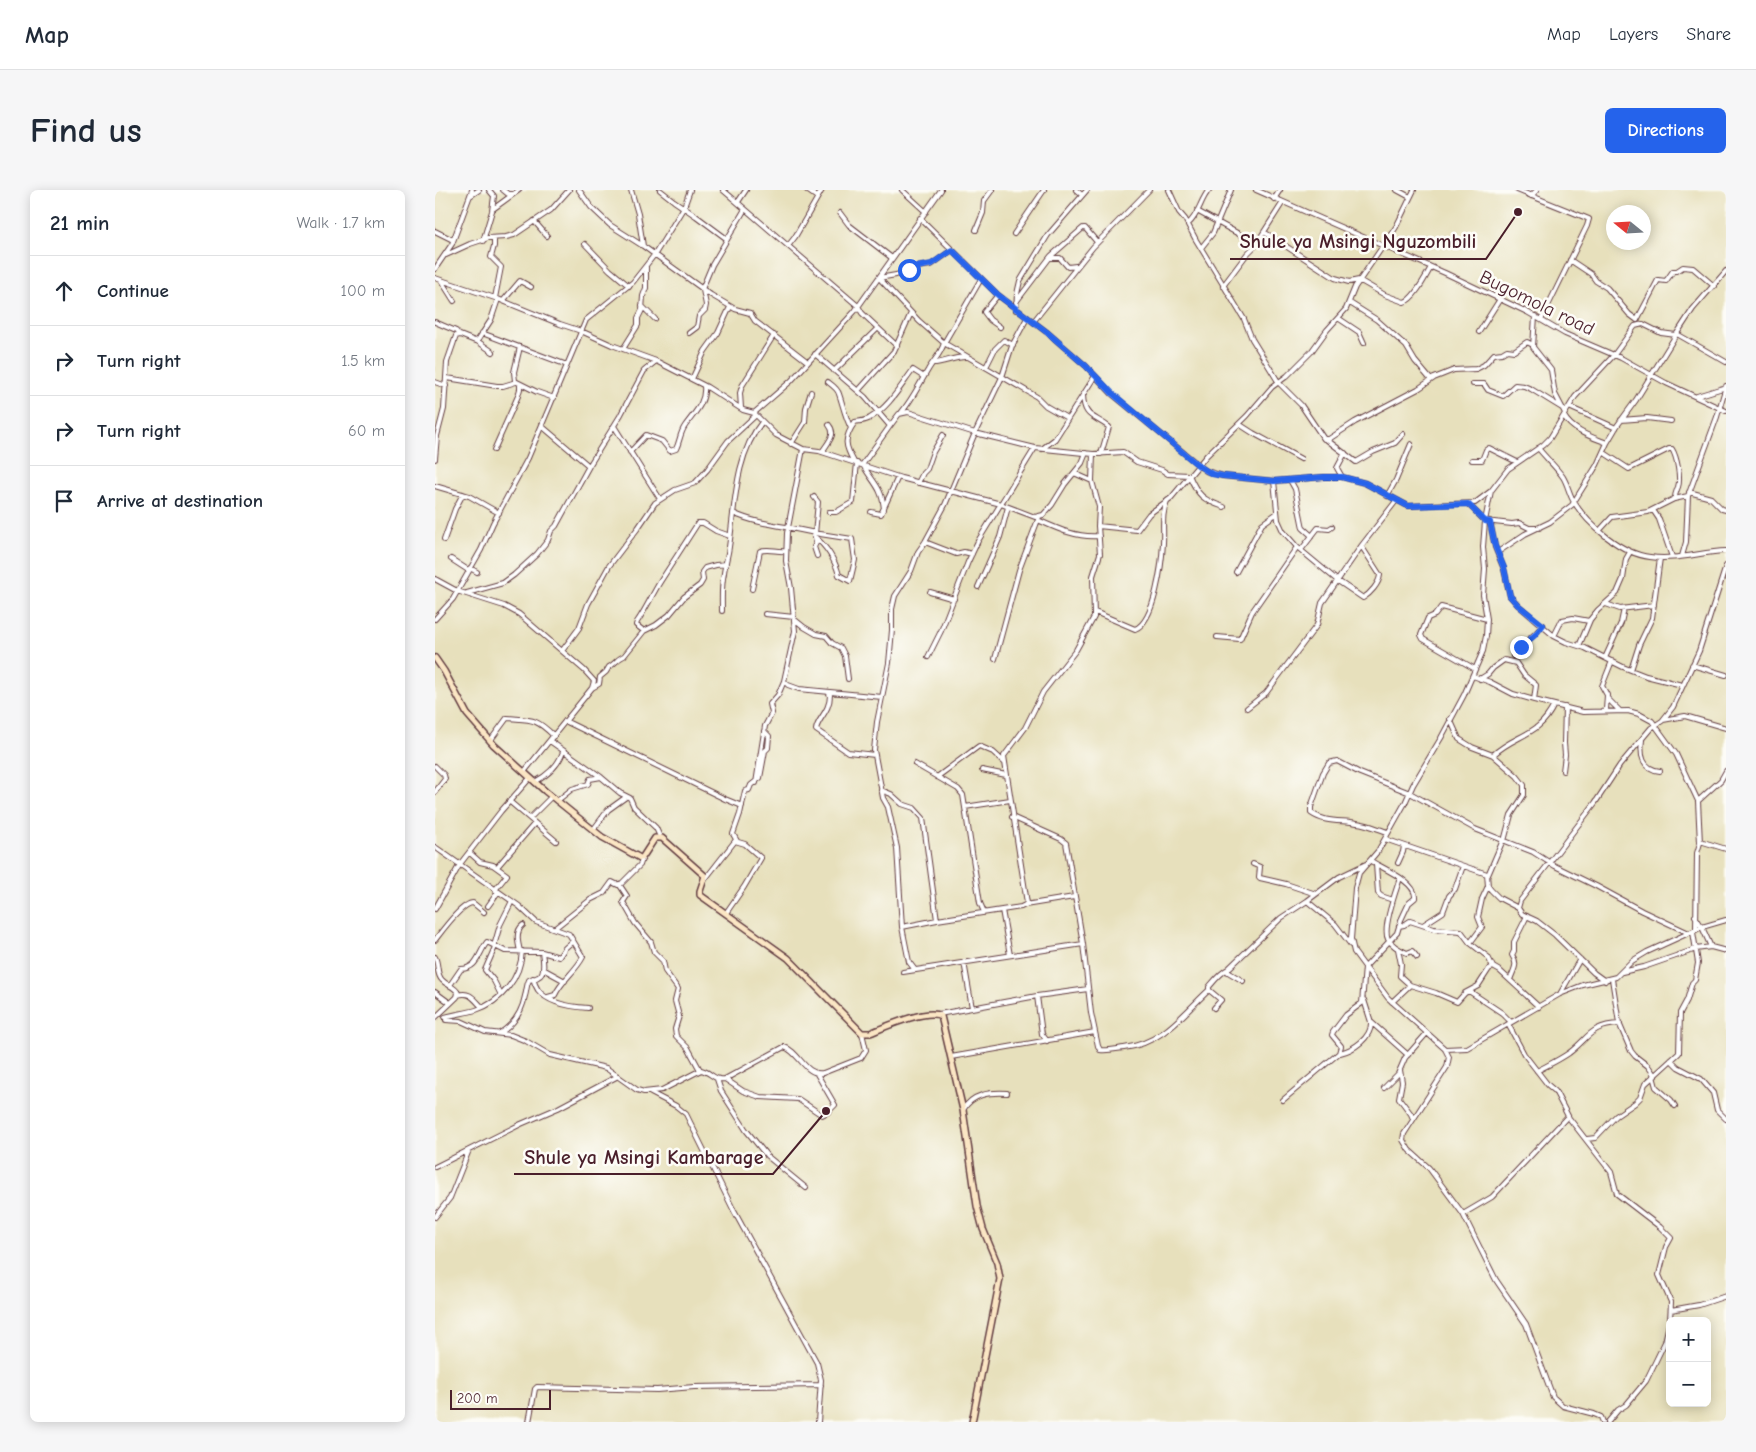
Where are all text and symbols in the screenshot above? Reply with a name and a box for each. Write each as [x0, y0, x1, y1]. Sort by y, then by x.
text: Map [25, 21, 69, 49]
text: Map [1547, 24, 1581, 45]
text: Layers [1609, 24, 1658, 45]
text: Share [1686, 24, 1731, 45]
button: Directions [1605, 108, 1726, 153]
text: Find us [30, 110, 142, 151]
north arrow [1606, 205, 1651, 250]
text: 21 min [50, 211, 109, 235]
text: Walk · 1.7 km [297, 214, 385, 232]
callout: Shule ya Msingi Nguzombili [1230, 224, 1486, 259]
text: Shule ya Msingi Nguzombili [1240, 230, 1476, 253]
route start [898, 259, 921, 282]
street label: Bugomola road [1476, 266, 1598, 340]
icon: ahead [50, 277, 78, 305]
text: Continue [97, 280, 169, 302]
text: 100 m [341, 282, 385, 300]
icon: right [50, 347, 78, 375]
text: Turn right [97, 350, 181, 372]
text: 1.5 km [341, 352, 385, 370]
icon: right [50, 417, 78, 445]
text: Turn right [97, 420, 181, 442]
text: 60 m [348, 422, 385, 440]
icon: arrive [50, 487, 78, 515]
text: Arrive at destination [97, 490, 263, 512]
route end [1510, 636, 1533, 659]
callout: Shule ya Msingi Kambarage [514, 1139, 773, 1174]
text: Shule ya Msingi Kambarage [524, 1146, 764, 1169]
map controls [1666, 1317, 1711, 1407]
button: + [1666, 1317, 1711, 1362]
button: − [1666, 1362, 1711, 1407]
scale bar [450, 1387, 551, 1410]
text: 200 m [457, 1390, 498, 1407]

